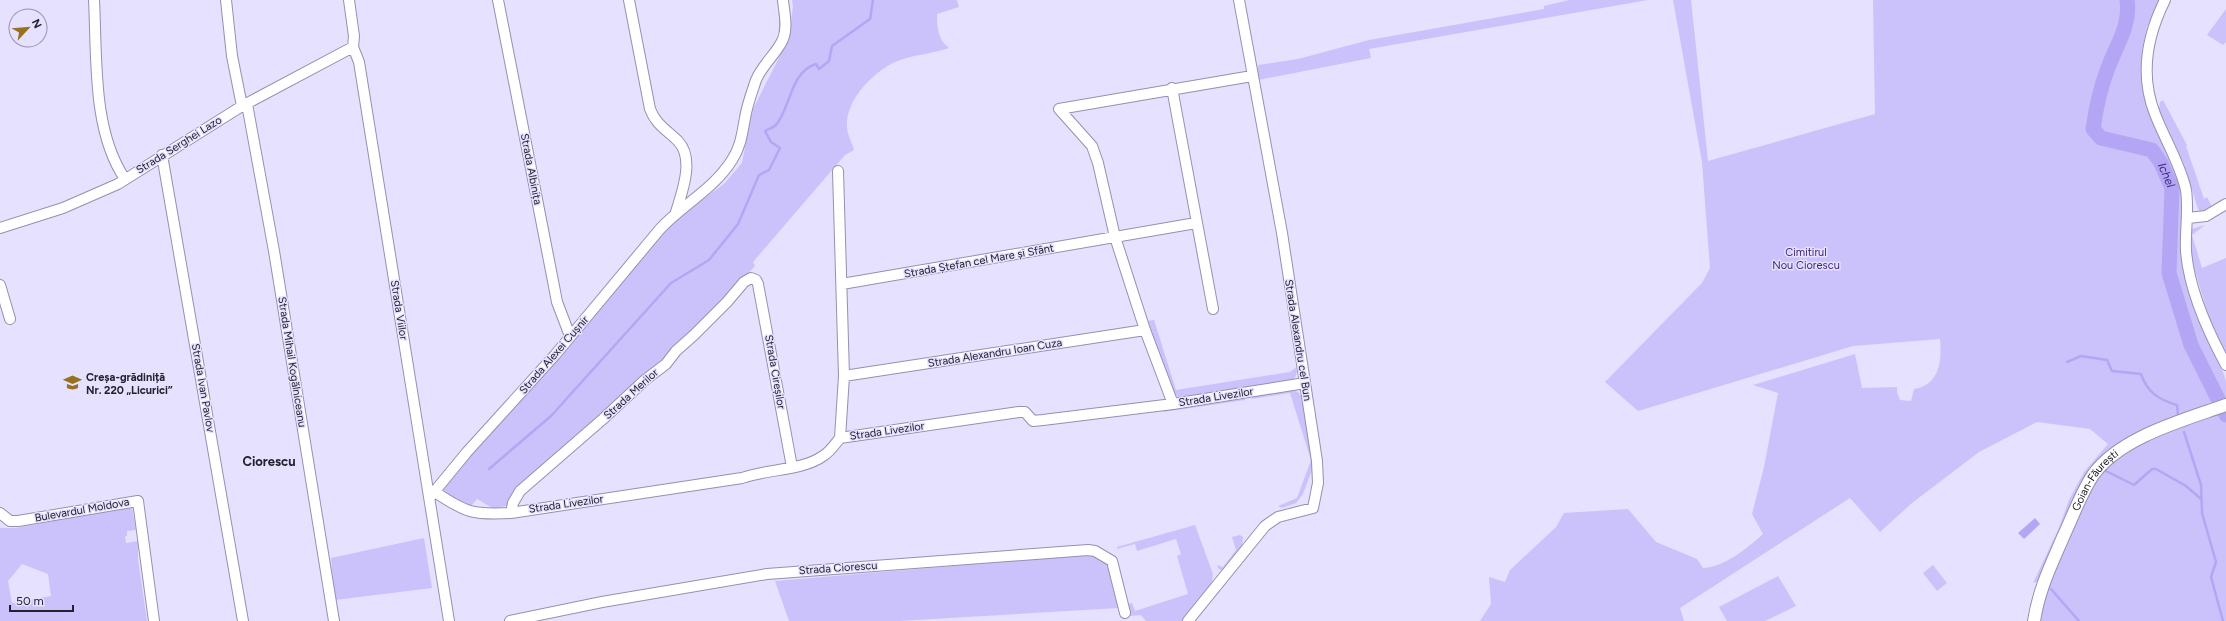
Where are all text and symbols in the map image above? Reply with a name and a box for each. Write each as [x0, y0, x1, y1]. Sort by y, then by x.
north arrow [8, 8, 48, 48]
text: N [29, 17, 44, 31]
street label: Strada Serghei Lazo [134, 113, 224, 177]
street label: Strada Albinița [518, 132, 544, 206]
water label: Ichel [2155, 160, 2178, 190]
street label: Strada Ștefan cel Mare și Sfânt [903, 241, 1055, 281]
park label: Cimitirul Nou Ciorescu [1772, 246, 1840, 272]
street label: Strada Alexandru cel Bun [1282, 278, 1314, 402]
street label: Strada Viilor [388, 279, 410, 341]
street label: Strada Mihail Kogălniceanu [275, 296, 309, 428]
street label: Strada Alexei Cușnir [517, 313, 592, 397]
street label: Strada Cireșilor [762, 334, 788, 411]
street label: Strada Alexandru Ioan Cuza [927, 336, 1063, 370]
street label: Strada Ivan Pavlov [189, 343, 217, 434]
street label: Strada Merilor [601, 366, 661, 422]
place label: Creșa-grădiniță Nr. 220 „Licurici” [86, 371, 173, 397]
school or university icon: Creșa-grădiniță Nr. 220 „Licurici” [63, 373, 83, 393]
street label: Strada Livezilor [1178, 385, 1255, 409]
street label: Strada Livezilor [849, 419, 925, 443]
street label: Goian-Făurești [2069, 447, 2121, 513]
district label: Ciorescu [242, 454, 296, 469]
street label: Strada Livezilor [528, 492, 604, 516]
street label: Bulevardul Moldova [34, 495, 130, 525]
street label: Strada Ciorescu [798, 559, 878, 577]
scale bar [10, 587, 73, 613]
text: 50 m [16, 594, 44, 608]

